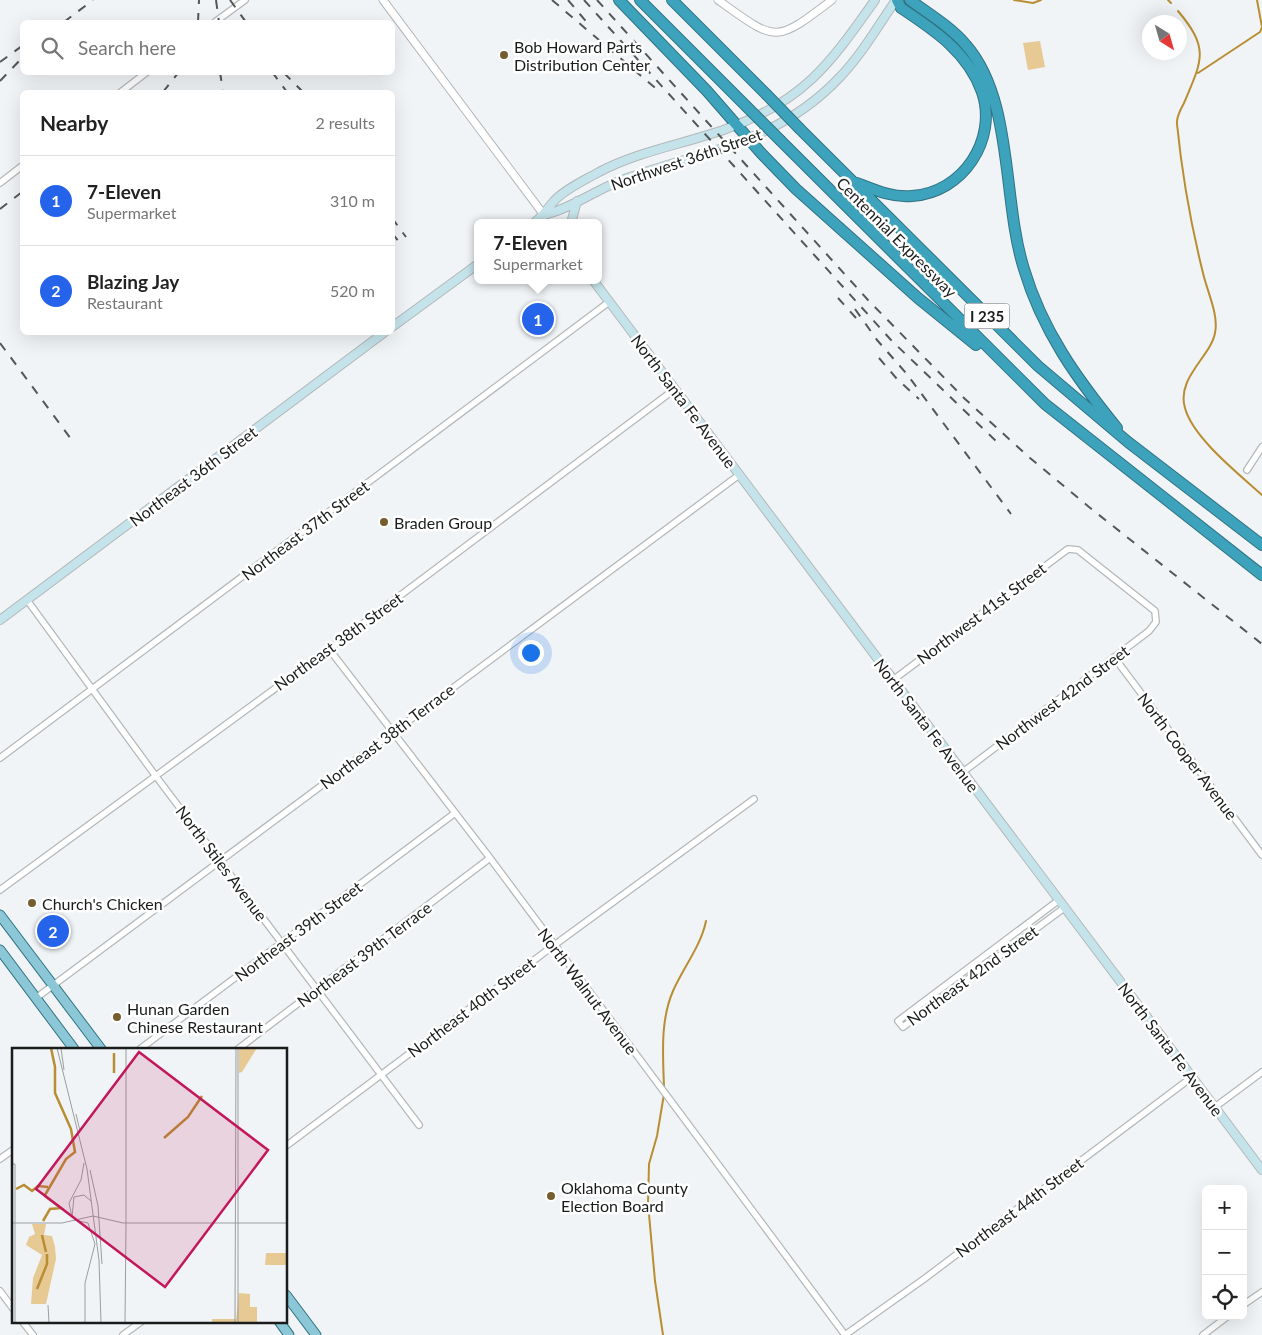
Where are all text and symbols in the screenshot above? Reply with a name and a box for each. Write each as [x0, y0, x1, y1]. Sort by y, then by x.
north arrow [1142, 15, 1187, 60]
search box [20, 20, 395, 75]
icon: search [38, 34, 66, 62]
text: Search here [78, 36, 176, 59]
place label: Bob Howard Parts Distribution Center [514, 37, 650, 74]
marker: Bob Howard Parts Distribution Center [498, 49, 510, 61]
text: Nearby [40, 110, 108, 135]
text: 2 results [315, 113, 375, 132]
street label: Northwest 36th Street [608, 124, 764, 194]
street label: Centennial Expressway [833, 173, 961, 301]
text: 7-Eleven [87, 180, 161, 203]
text: 1 [51, 191, 61, 210]
text: 310 m [330, 191, 375, 210]
text: Supermarket [87, 203, 176, 222]
popup [474, 219, 602, 284]
text: 7-Eleven [493, 231, 568, 254]
text: Supermarket [493, 254, 583, 273]
text: Blazing Jay [87, 270, 179, 293]
text: 2 [51, 281, 61, 300]
text: 520 m [330, 281, 375, 300]
text: Restaurant [87, 293, 163, 312]
pin: 1 [522, 300, 554, 338]
road number: I 235 [964, 304, 1010, 328]
street label: North Santa Fe Avenue [628, 331, 740, 471]
street label: Northeast 36th Street [126, 422, 260, 530]
street label: Northeast 37th Street [238, 476, 372, 584]
place label: Braden Group [394, 513, 492, 532]
marker: Braden Group [378, 516, 390, 528]
street label: Northwest 41st Street [913, 558, 1049, 668]
street label: Northeast 38th Street [270, 588, 406, 694]
your location [518, 640, 544, 666]
street label: Northwest 42nd Street [992, 641, 1133, 753]
street label: North Santa Fe Avenue [871, 655, 983, 795]
street label: Northeast 38th Terrace [316, 679, 458, 793]
street label: North Cooper Avenue [1134, 689, 1242, 823]
street label: North Stiles Avenue [172, 802, 272, 924]
street label: Northeast 39th Street [231, 877, 365, 985]
place label: Church's Chicken [42, 894, 163, 913]
marker: Church's Chicken [26, 897, 38, 909]
street label: Northeast 39th Terrace [293, 897, 435, 1011]
pin: 2 [37, 912, 69, 950]
street label: Northeast 42nd Street [903, 921, 1041, 1029]
street label: North Walnut Avenue [534, 924, 642, 1058]
street label: Northeast 40th Street [404, 953, 538, 1061]
street label: North Santa Fe Avenue [1115, 979, 1227, 1119]
place label: Hunan Garden Chinese Restaurant [127, 999, 263, 1036]
marker: Hunan Garden Chinese Restaurant [111, 1011, 123, 1023]
inset map [12, 1048, 288, 1322]
street label: Northeast 44th Street [952, 1153, 1086, 1261]
place label: Oklahoma County Election Board [561, 1178, 689, 1215]
map controls [1202, 1185, 1247, 1320]
button: + [1202, 1185, 1247, 1230]
marker: Oklahoma County Election Board [545, 1190, 557, 1202]
button: − [1202, 1230, 1247, 1275]
button: locate [1202, 1275, 1247, 1320]

